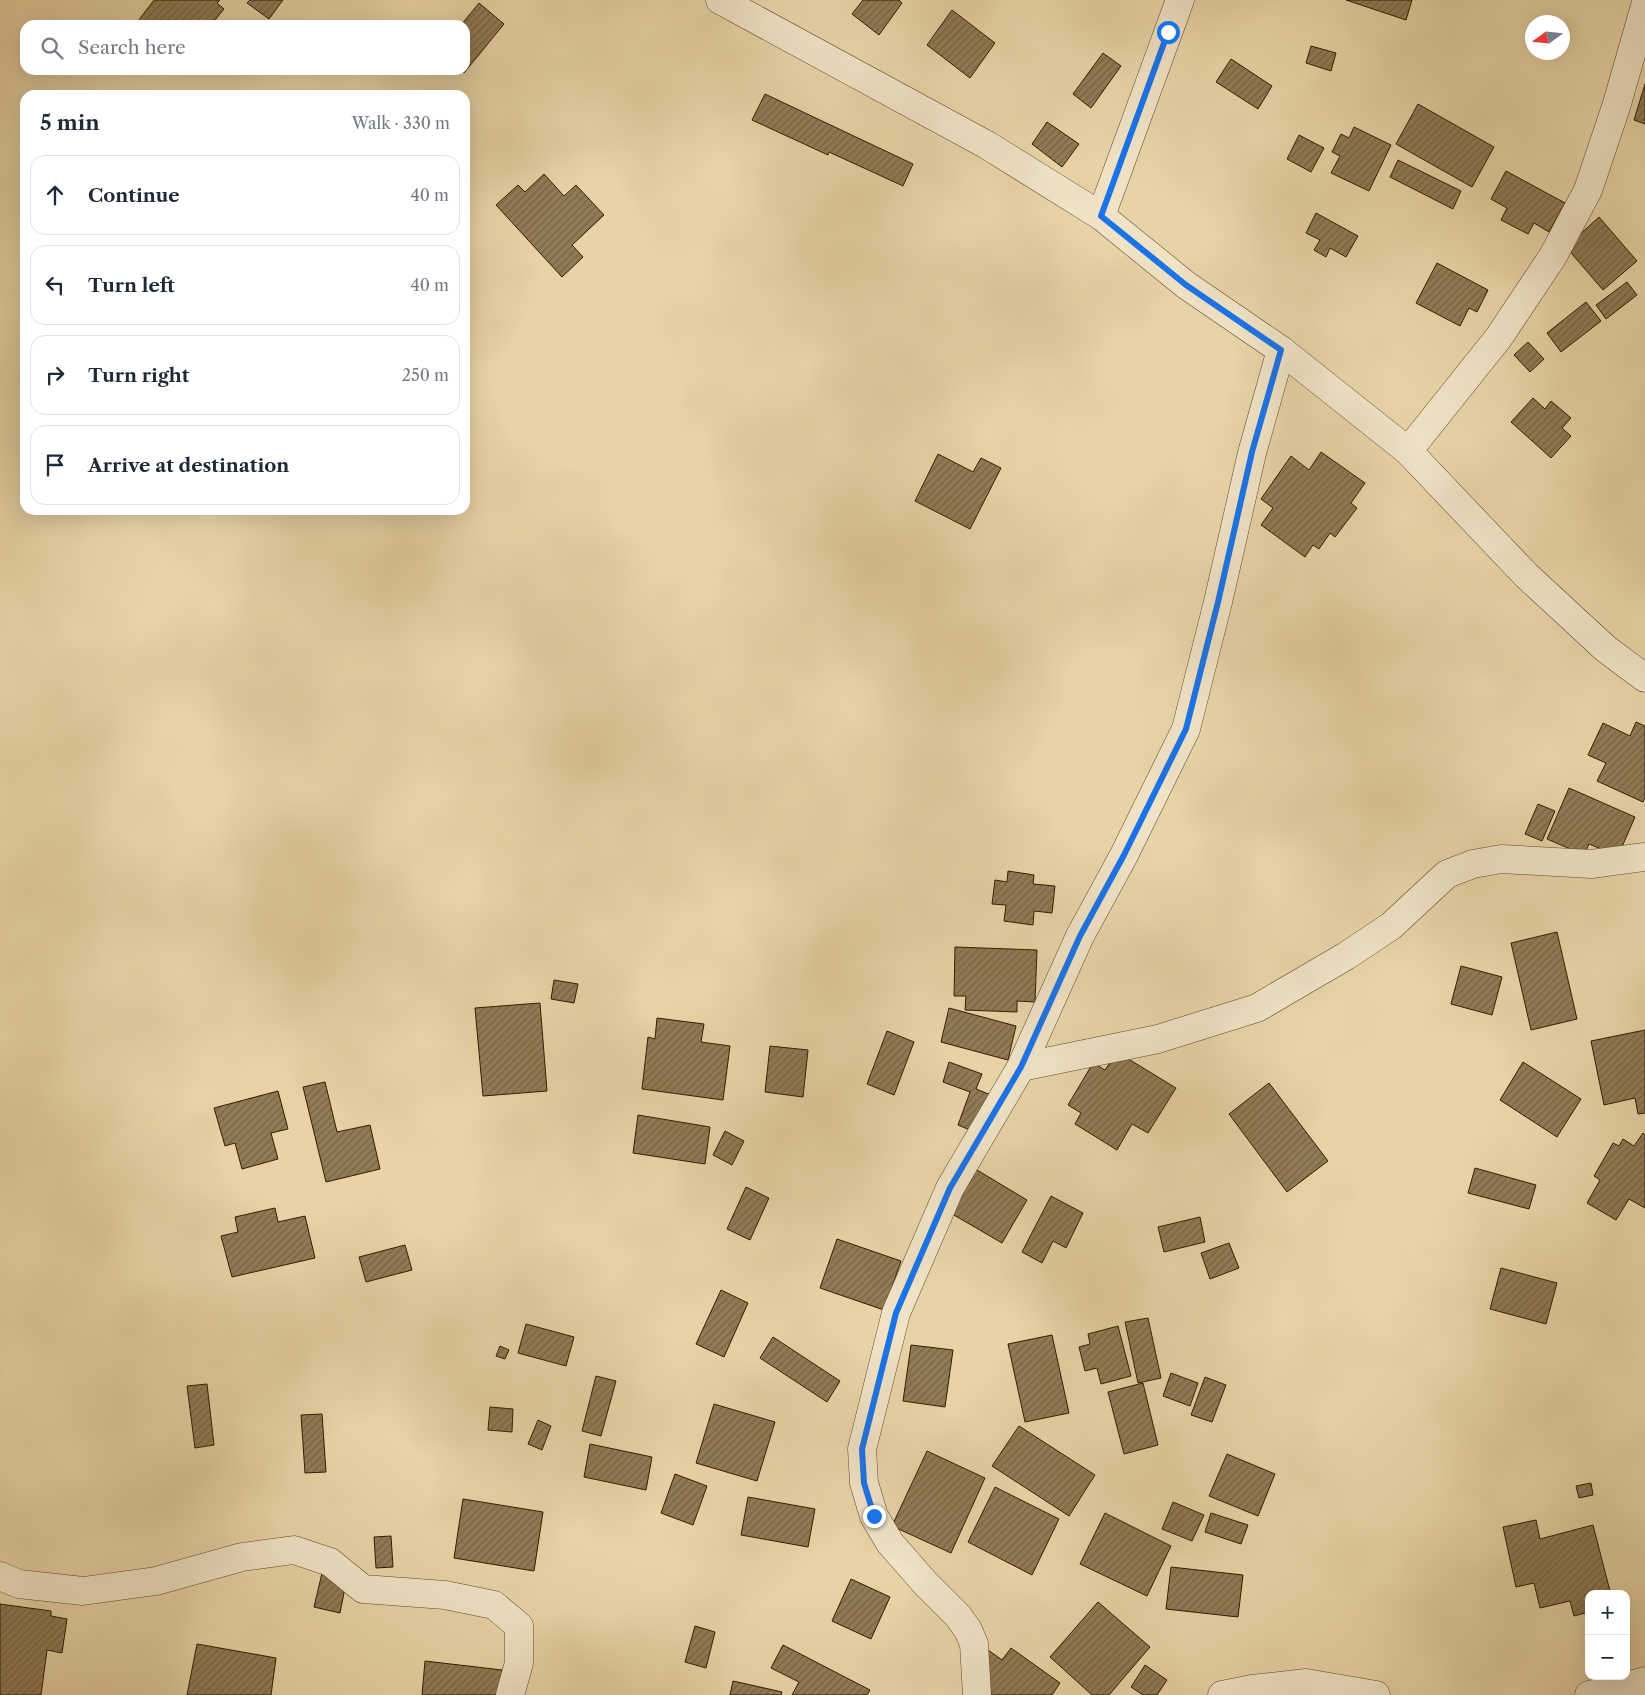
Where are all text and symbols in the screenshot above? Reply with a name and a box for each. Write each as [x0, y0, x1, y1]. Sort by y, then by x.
north arrow [1525, 15, 1570, 60]
search box [20, 20, 470, 75]
route start [1157, 21, 1180, 44]
icon: search [38, 34, 66, 62]
text: Search here [78, 36, 186, 59]
text: 5 min [40, 110, 100, 135]
text: Walk · 330 m [352, 113, 450, 133]
icon: ahead [41, 181, 69, 209]
text: Continue [88, 184, 180, 207]
text: 40 m [410, 185, 449, 205]
icon: left [41, 271, 69, 299]
text: Turn left [88, 274, 175, 297]
text: 40 m [410, 275, 449, 295]
icon: right [41, 361, 69, 389]
text: Turn right [88, 364, 189, 387]
text: 250 m [402, 365, 449, 385]
icon: arrive [41, 451, 69, 479]
text: Arrive at destination [88, 454, 289, 477]
route end [863, 1505, 886, 1528]
map controls [1585, 1590, 1630, 1680]
button: + [1585, 1590, 1630, 1635]
button: − [1585, 1635, 1630, 1680]

